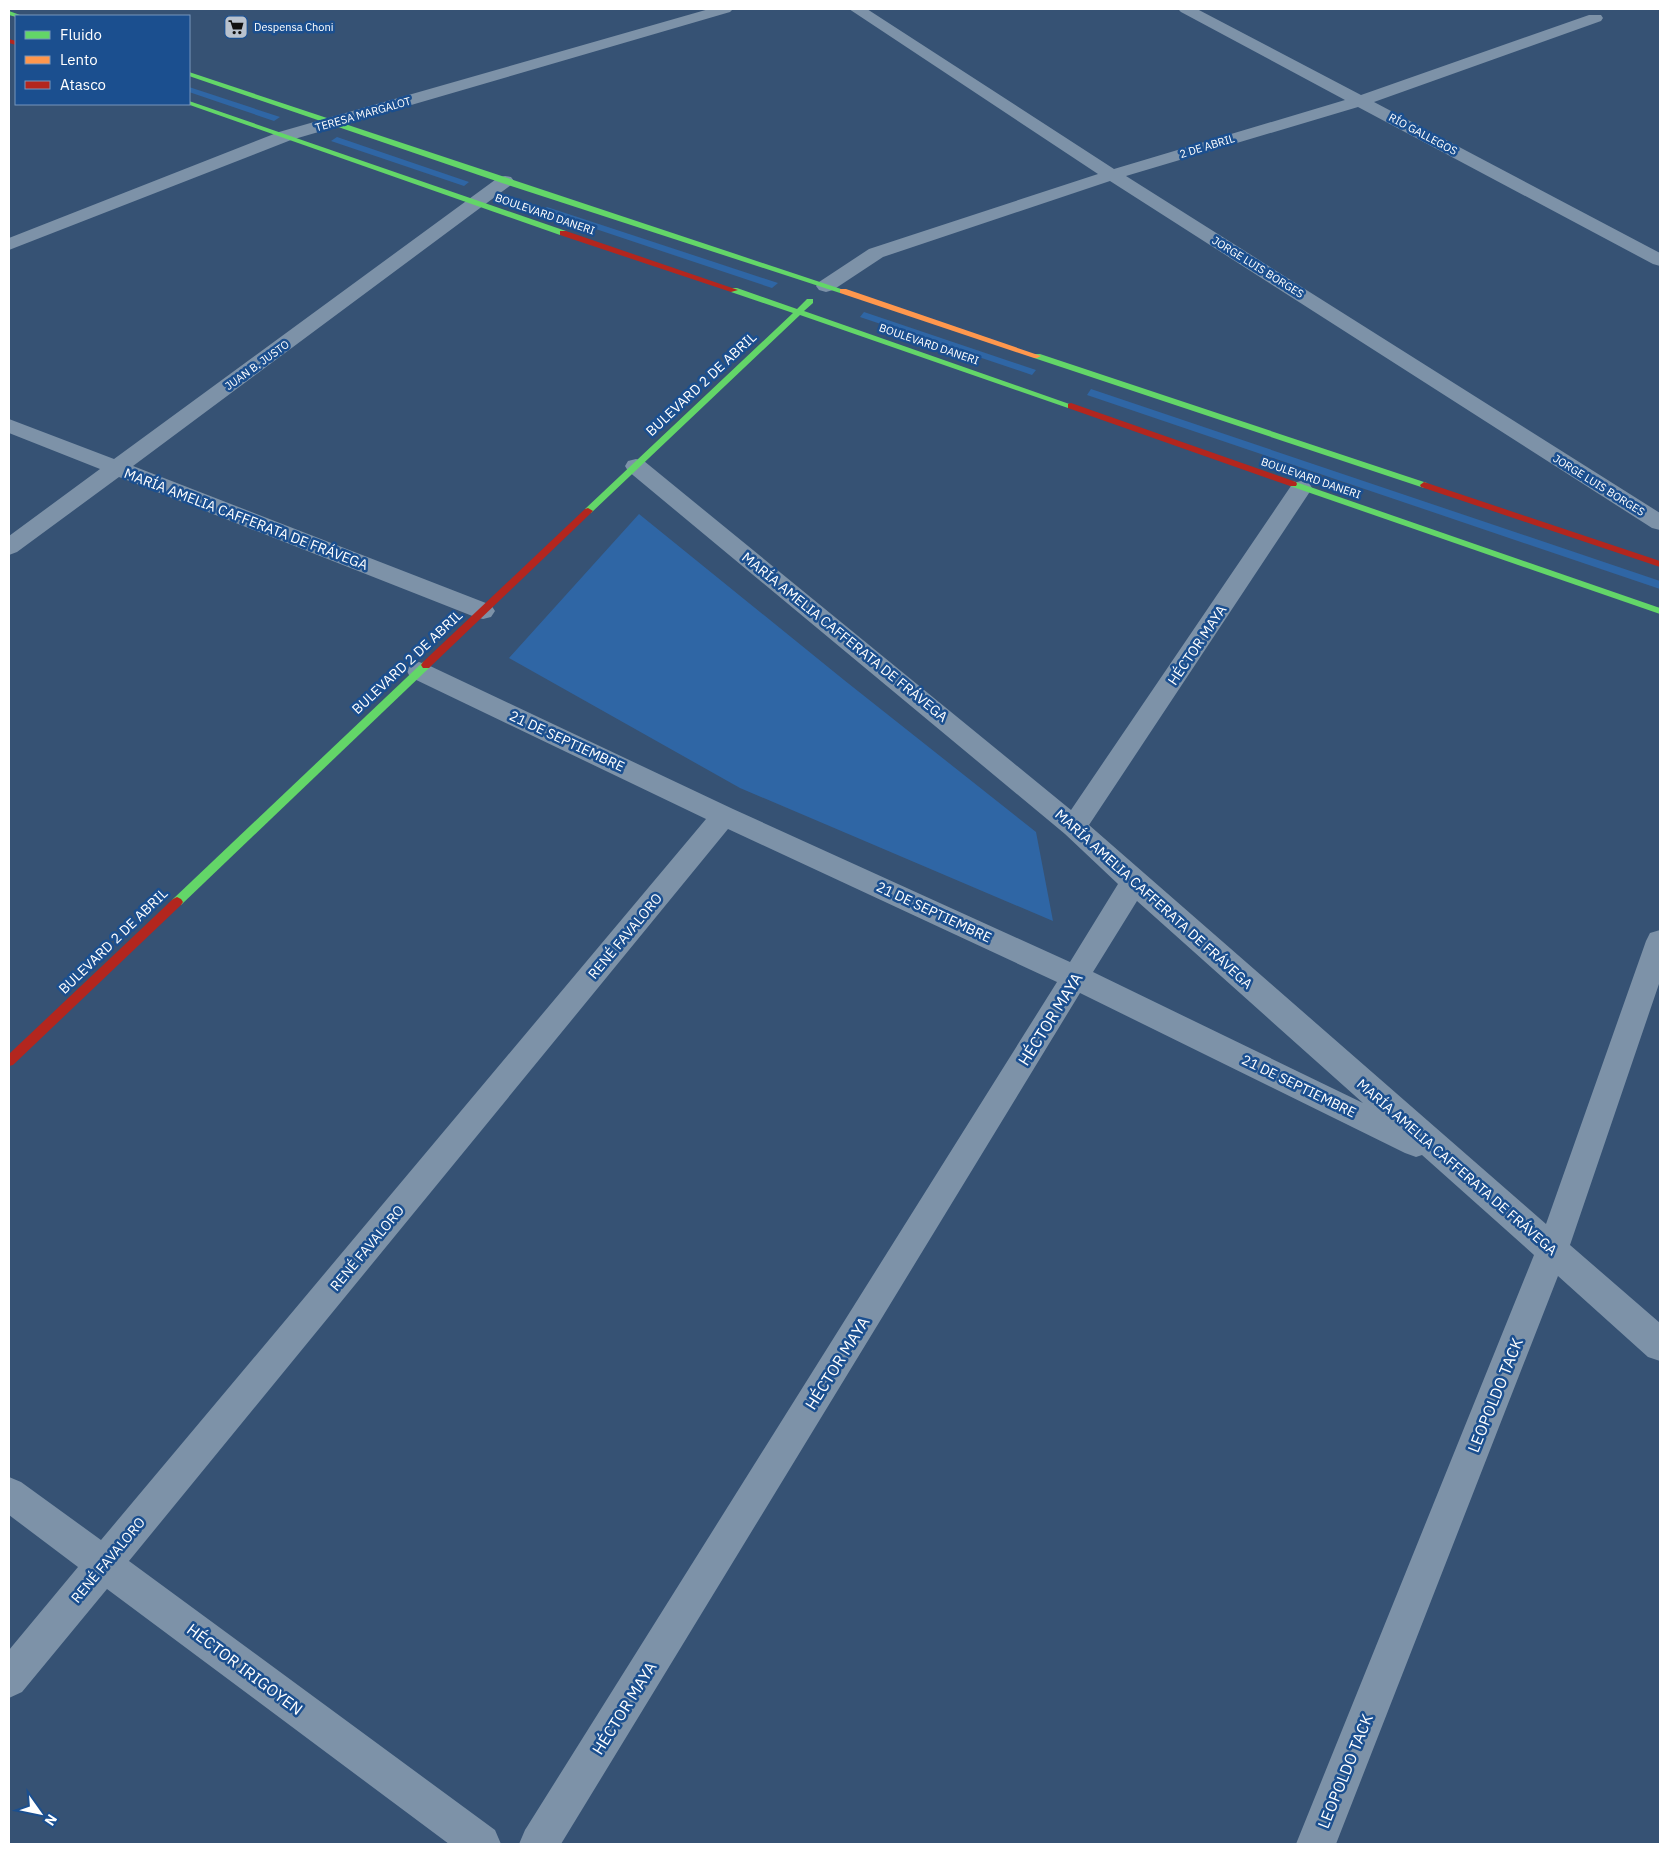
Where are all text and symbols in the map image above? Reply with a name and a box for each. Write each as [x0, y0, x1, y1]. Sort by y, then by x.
supermarket icon: Despensa Choni [223, 14, 249, 40]
legend [15, 15, 190, 105]
place label: Despensa Choni [254, 20, 334, 34]
text: Fluido [60, 25, 102, 44]
text: Lento [60, 50, 98, 69]
text: Atasco [60, 75, 106, 94]
street label: TERESA MARGALOT [314, 93, 413, 134]
street label: RÍO GALLEGOS [1386, 110, 1460, 158]
street label: 2 DE ABRIL [1178, 131, 1237, 161]
street label: BOULEVARD DANERI [493, 190, 597, 238]
street label: JORGE LUIS BORGES [1210, 233, 1306, 301]
street label: BOULEVARD DANERI [877, 320, 981, 368]
street label: BULEVARD 2 DE ABRIL [642, 328, 760, 440]
street label: JUAN B. JUSTO [222, 337, 292, 393]
street label: JORGE LUIS BORGES [1551, 451, 1647, 519]
street label: BOULEVARD DANERI [1259, 454, 1363, 502]
street label: MARÍA AMELIA CAFFERATA DE FRÁVEGA [121, 463, 371, 574]
street label: MARÍA AMELIA CAFFERATA DE FRÁVEGA [738, 547, 952, 726]
street label: HÉCTOR MAYA [1163, 601, 1230, 688]
street label: BULEVARD 2 DE ABRIL [348, 606, 466, 718]
street label: 21 DE SEPTIEMBRE [507, 706, 627, 776]
street label: MARÍA AMELIA CAFFERATA DE FRÁVEGA [1051, 805, 1257, 993]
street label: 21 DE SEPTIEMBRE [874, 877, 994, 947]
street label: BULEVARD 2 DE ABRIL [55, 884, 171, 998]
street label: RENÉ FAVALORO [583, 889, 666, 982]
street label: HÉCTOR MAYA [1013, 968, 1087, 1069]
street label: 21 DE SEPTIEMBRE [1239, 1050, 1359, 1122]
street label: MARÍA AMELIA CAFFERATA DE FRÁVEGA [1353, 1074, 1562, 1259]
street label: RENÉ FAVALORO [325, 1201, 408, 1294]
street label: HÉCTOR MAYA [800, 1312, 874, 1413]
street label: LEOPOLDO TACK [1463, 1335, 1527, 1455]
street label: RENÉ FAVALORO [66, 1513, 149, 1606]
street label: HÉCTOR IRIGOYEN [183, 1618, 307, 1719]
street label: HÉCTOR MAYA [587, 1657, 661, 1758]
street label: LEOPOLDO TACK [1313, 1711, 1377, 1831]
north arrow [15, 1788, 65, 1838]
text: N [41, 1811, 61, 1829]

